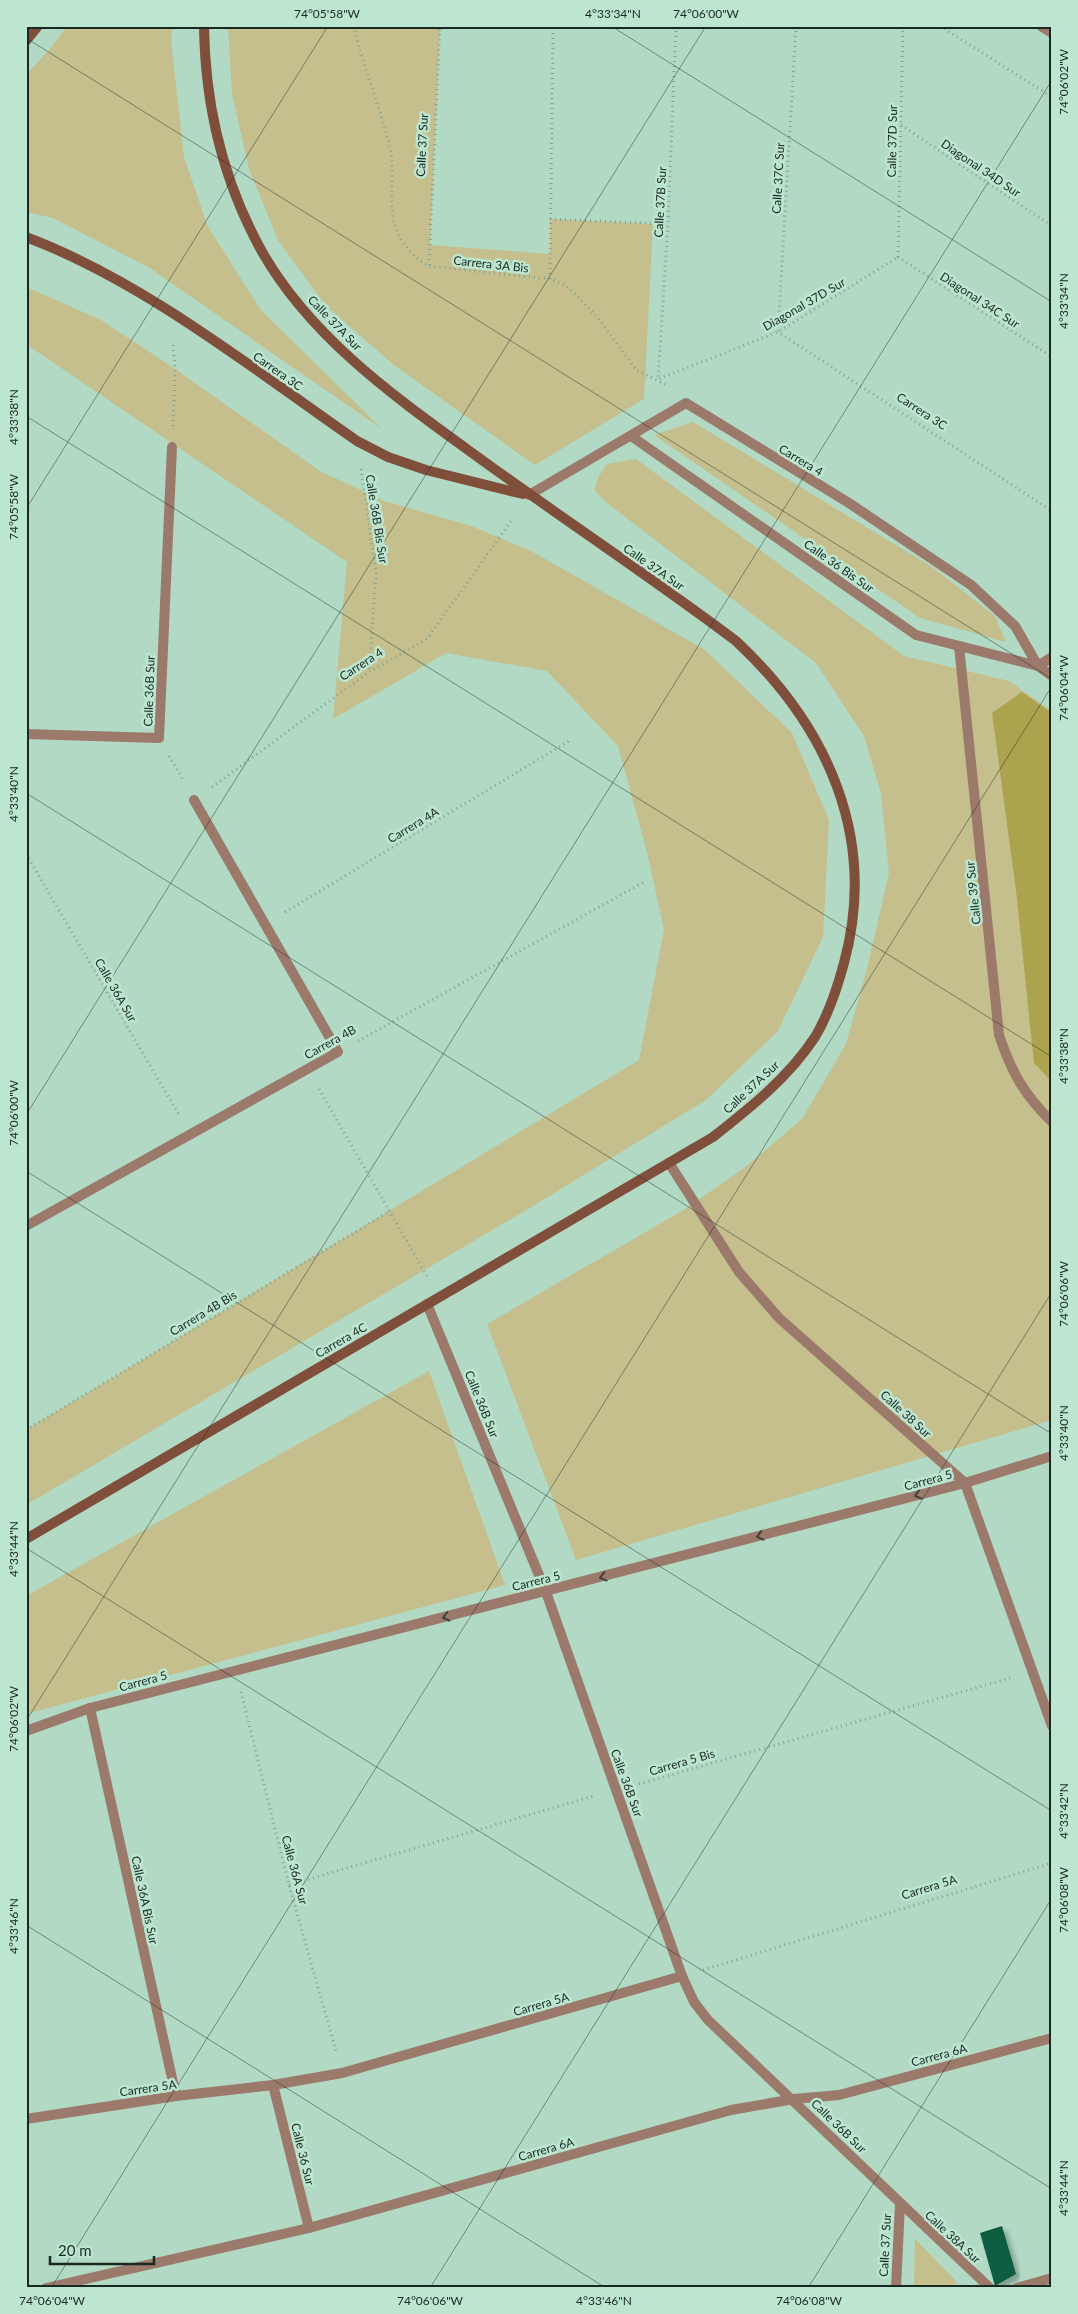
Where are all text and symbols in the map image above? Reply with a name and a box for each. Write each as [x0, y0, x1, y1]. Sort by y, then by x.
text: 74°05'58"W [294, 6, 361, 21]
text: 4°33'34"N [585, 6, 641, 21]
text: 74°06'00"W [673, 6, 740, 21]
text: 74°06'02"W [1056, 48, 1071, 115]
street label: Calle 37D Sur [884, 104, 900, 177]
street label: Calle 37 Sur [413, 112, 431, 177]
street label: Diagonal 34D Sur [938, 136, 1024, 201]
street label: Calle 37C Sur [769, 141, 787, 214]
street label: Calle 37B Sur [651, 165, 669, 238]
street label: Carrera 3A Bis [453, 253, 529, 275]
street label: Diagonal 34C Sur [937, 269, 1023, 332]
text: 4°33'34"N [1056, 273, 1071, 329]
street label: Diagonal 37D Sur [760, 274, 849, 334]
street label: Calle 37A Sur [305, 292, 366, 354]
street label: Carrera 3C [250, 348, 306, 394]
text: 4°33'38"N [6, 389, 21, 445]
street label: Carrera 3C [894, 389, 950, 433]
street label: Carrera 4 [776, 441, 826, 479]
text: 74°05'58"W [6, 473, 21, 540]
street label: Calle 36B Bis Sur [363, 473, 392, 565]
street label: Calle 36 Bis Sur [801, 536, 878, 596]
street label: Calle 37A Sur [621, 540, 688, 594]
street label: Carrera 4 [336, 644, 386, 684]
text: 74°06'04"W [1056, 654, 1071, 721]
street label: Calle 36B Sur [140, 655, 158, 727]
text: 4°33'40"N [6, 766, 21, 822]
street label: Carrera 4A [385, 803, 442, 846]
street label: Calle 39 Sur [962, 860, 984, 925]
street label: Calle 36A Sur [92, 955, 141, 1025]
street label: Carrera 4B [302, 1022, 359, 1062]
text: 4°33'38"N [1056, 1028, 1071, 1084]
street label: Calle 37A Sur [720, 1057, 783, 1117]
text: 74°06'00"W [6, 1079, 21, 1146]
text: 74°06'06"W [1056, 1260, 1071, 1327]
street label: Carrera 4B Bis [167, 1287, 239, 1339]
street label: Carrera 4C [313, 1319, 369, 1361]
street label: Calle 36B Sur [462, 1368, 503, 1440]
street label: Calle 38 Sur [877, 1387, 935, 1441]
text: 4°33'40"N [1056, 1405, 1071, 1461]
street label: Carrera 5 [902, 1466, 954, 1494]
one-way arrow [913, 1489, 922, 1500]
text: 4°33'44"N [6, 1521, 21, 1577]
one-way arrow [756, 1530, 765, 1541]
street label: Carrera 5 [510, 1568, 562, 1594]
one-way arrow [599, 1571, 608, 1582]
one-way arrow [441, 1611, 450, 1622]
street label: Carrera 5 [117, 1667, 169, 1695]
text: 74°06'02"W [6, 1685, 21, 1752]
street label: Carrera 5 Bis [647, 1745, 717, 1779]
street label: Calle 36B Sur [608, 1747, 646, 1820]
text: 4°33'42"N [1056, 1783, 1071, 1839]
street label: Calle 36A Sur [279, 1834, 312, 1907]
street label: Calle 36A Bis Sur [128, 1854, 162, 1946]
text: 74°06'08"W [1056, 1866, 1071, 1933]
street label: Carrera 5A [899, 1871, 959, 1903]
text: 4°33'46"N [6, 1898, 21, 1954]
street label: Carrera 5A [511, 1989, 571, 2019]
street label: Carrera 6A [909, 2040, 969, 2070]
street label: Carrera 5A [119, 2076, 178, 2099]
street label: Calle 36B Sur [808, 2096, 870, 2157]
street label: Calle 36 Sur [288, 2121, 318, 2187]
street label: Carrera 6A [516, 2134, 576, 2164]
text: 4°33'44"N [1056, 2160, 1071, 2216]
street label: Calle 38A Sur [922, 2207, 985, 2267]
street label: Calle 37 Sur [876, 2212, 894, 2277]
scale bar [50, 2234, 154, 2266]
text: 20 m [58, 2241, 92, 2259]
text: 74°06'04"W [19, 2293, 86, 2308]
text: 74°06'06"W [397, 2293, 464, 2308]
text: 4°33'46"N [576, 2293, 632, 2308]
text: 74°06'08"W [776, 2293, 843, 2308]

